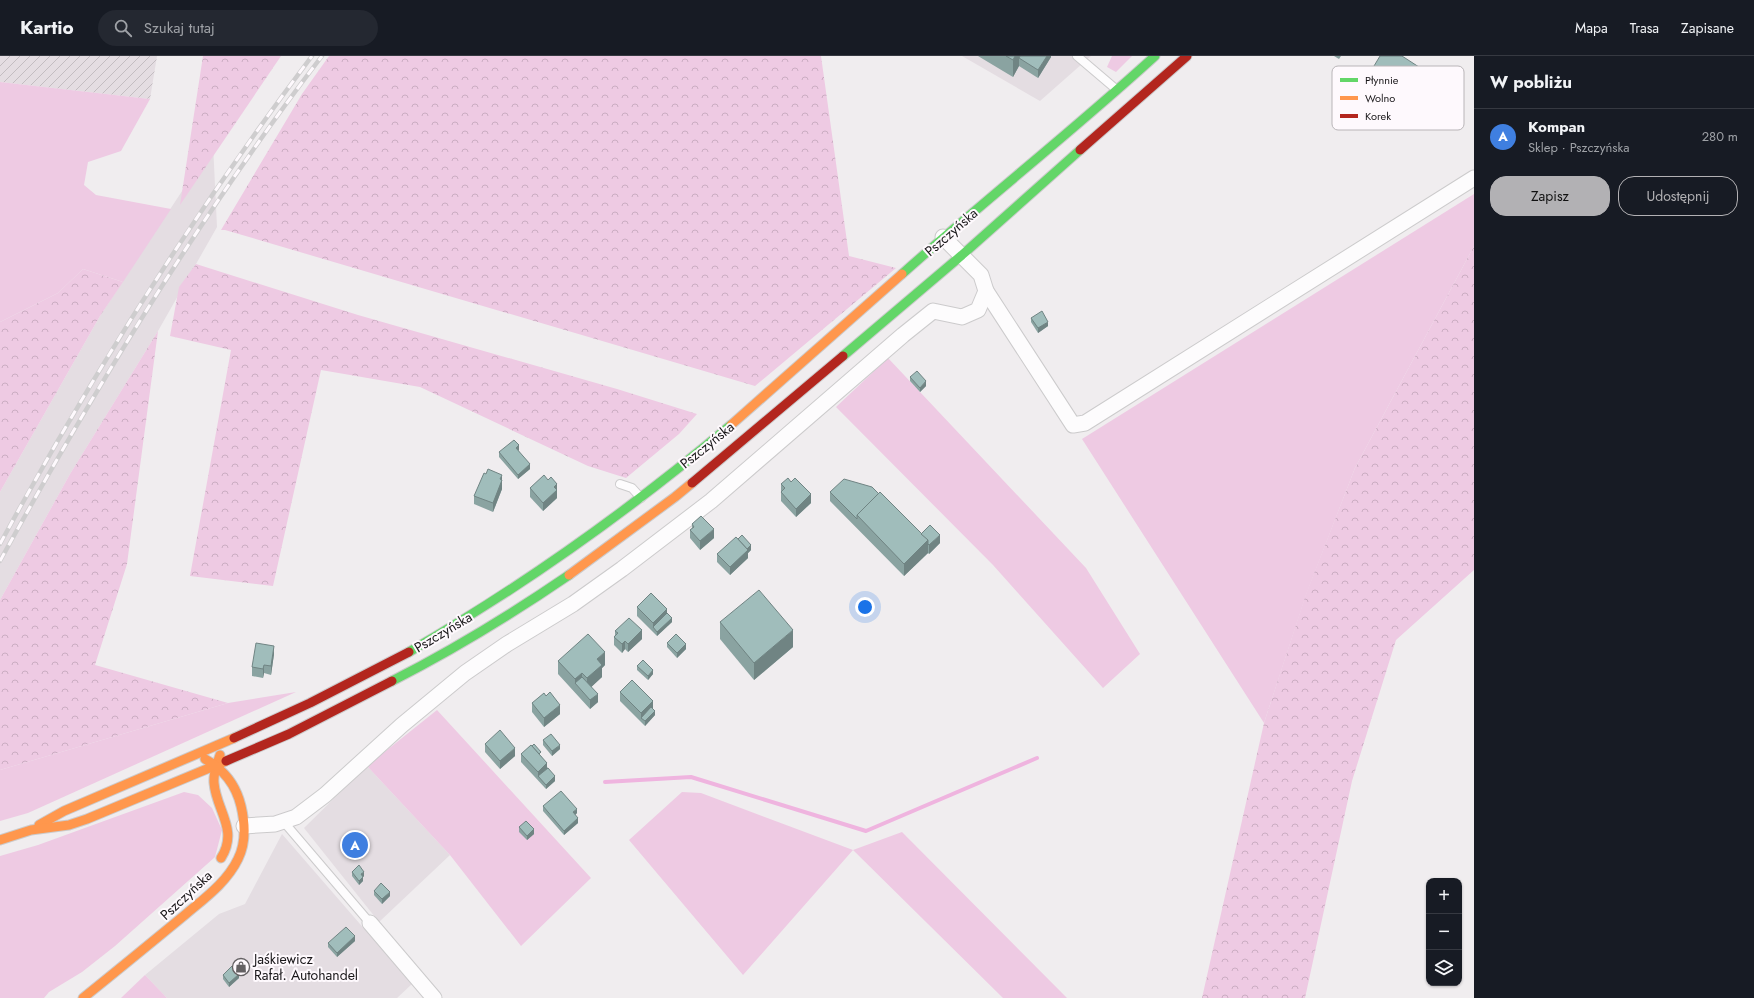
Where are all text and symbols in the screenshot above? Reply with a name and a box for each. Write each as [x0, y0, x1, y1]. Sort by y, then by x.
search box [98, 10, 378, 46]
text: Kartio [20, 14, 74, 41]
icon: search [112, 17, 134, 39]
text: Szukaj tutaj [144, 17, 215, 39]
text: Mapa [1575, 18, 1608, 38]
text: Trasa [1630, 18, 1659, 38]
text: Zapisane [1681, 18, 1734, 38]
legend [1332, 66, 1464, 130]
text: W pobliżu [1490, 70, 1572, 94]
text: Płynnie [1365, 72, 1399, 88]
text: Wolno [1365, 90, 1395, 106]
text: Korek [1365, 108, 1391, 124]
text: Kompan [1528, 116, 1585, 138]
text: A [1498, 127, 1508, 146]
text: 280 m [1702, 127, 1738, 146]
text: Sklep · Pszczyńska [1528, 138, 1630, 157]
button: Zapisz [1490, 176, 1610, 216]
button: Udostępnij [1618, 176, 1738, 216]
street label: Pszczyńska [920, 203, 982, 261]
street label: Pszczyńska [676, 417, 738, 473]
your location [855, 597, 875, 617]
street label: Pszczyńska [410, 607, 476, 657]
pin: A [342, 830, 368, 860]
street label: Pszczyńska [156, 866, 216, 924]
map controls [1426, 878, 1462, 986]
button: + [1426, 878, 1462, 914]
button: − [1426, 914, 1462, 950]
place label: Jaśkiewicz Rafał. Autohandel [252, 949, 358, 985]
button: layers [1426, 950, 1462, 986]
shop icon: Jaśkiewicz Rafał. Autohandel [231, 957, 251, 977]

